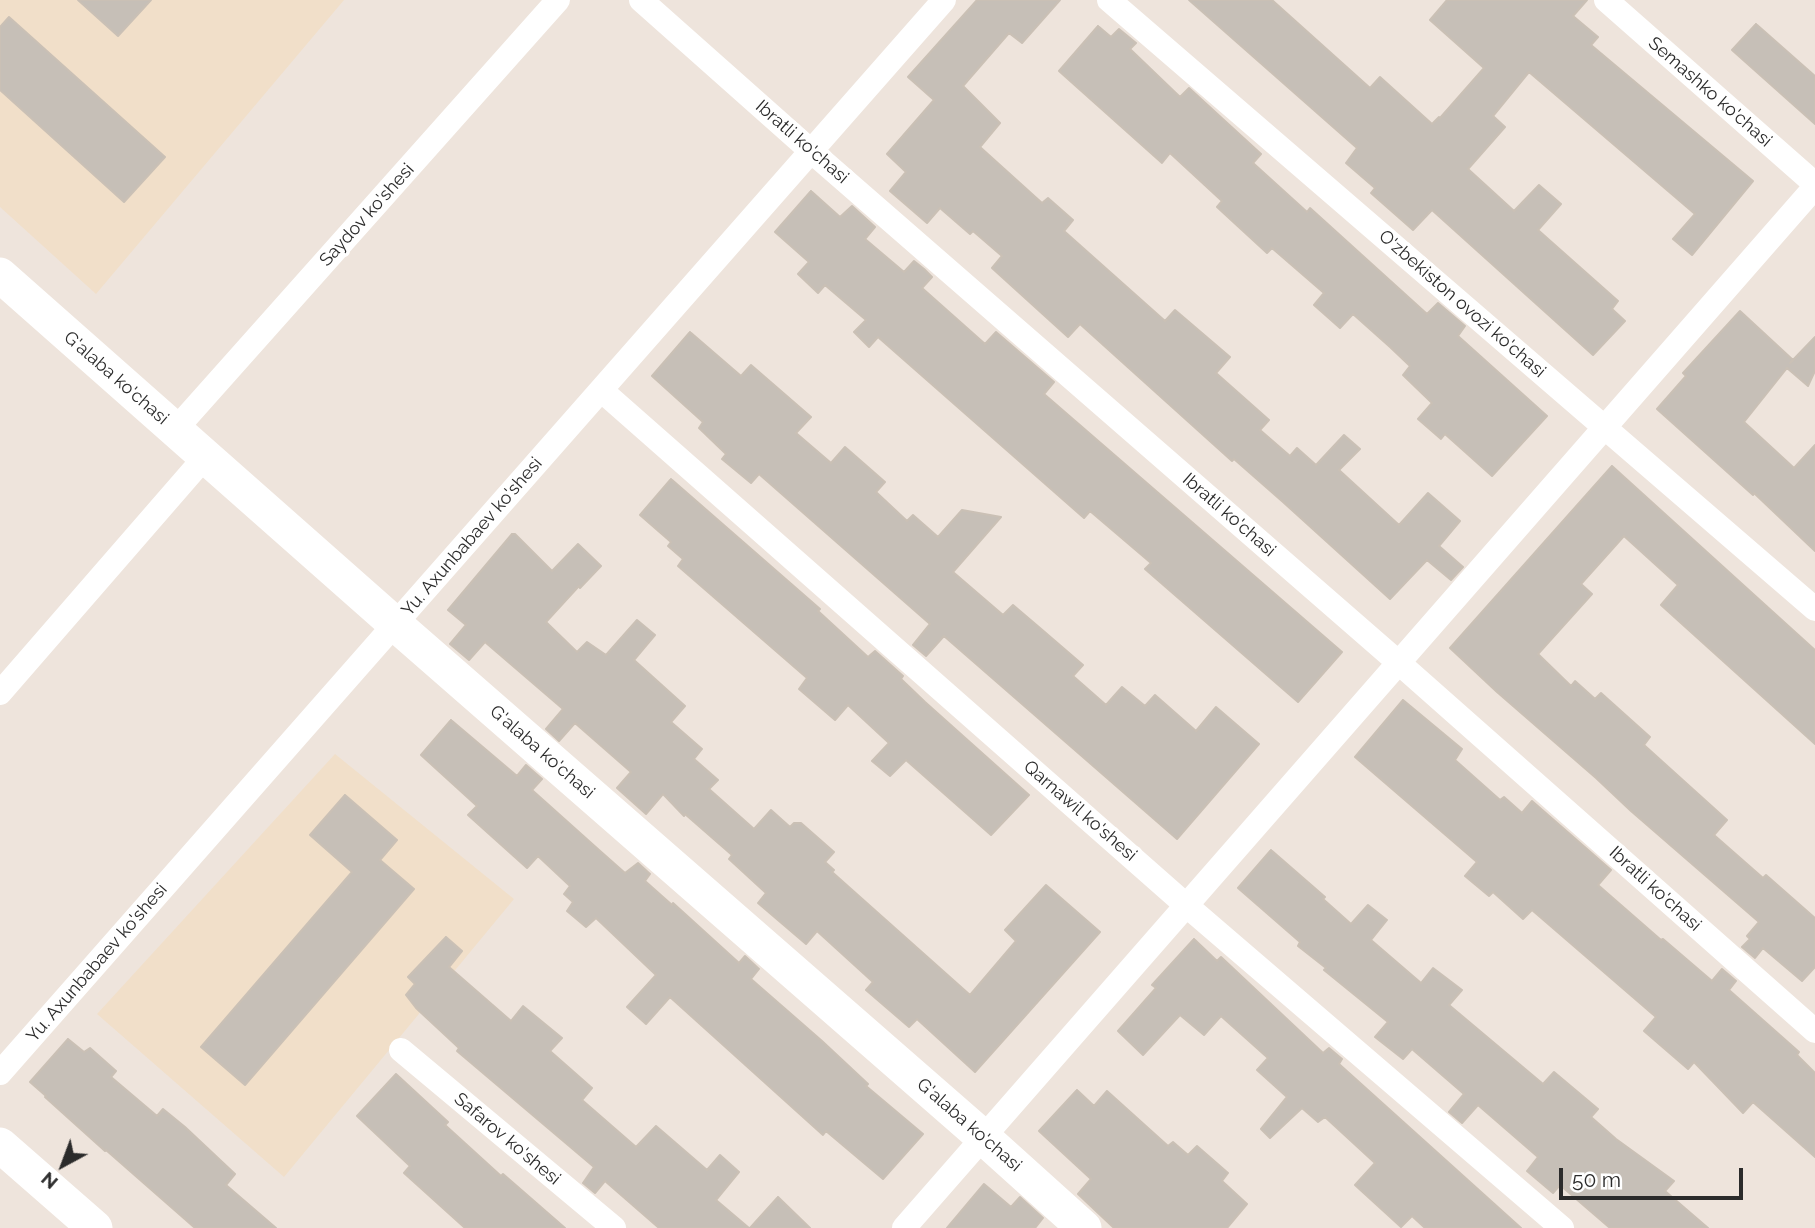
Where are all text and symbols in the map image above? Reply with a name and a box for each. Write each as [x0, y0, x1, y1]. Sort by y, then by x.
street label: Semashko ko'chasi [1644, 32, 1776, 152]
street label: Ibratli ko'chasi [751, 96, 853, 188]
street label: Saydov ko'shesi [315, 159, 419, 271]
street label: O'zbekiston ovozi ko'chasi [1374, 226, 1550, 382]
street label: G'alaba ko'chasi [59, 327, 173, 429]
street label: Yu. Axunbabaev ko'shesi [397, 453, 547, 621]
street label: Ibratli ko'chasi [1178, 469, 1280, 561]
street label: G'alaba ko'chasi [485, 701, 599, 803]
street label: Qarnawil ko'shesi [1019, 756, 1141, 866]
street label: Ibratli ko'chasi [1605, 842, 1705, 936]
street label: Yu. Axunbabaev ko'shesi [22, 879, 172, 1047]
street label: G'alaba ko'chasi [912, 1074, 1026, 1176]
street label: Safarov ko'shesi [449, 1088, 565, 1190]
north arrow [28, 1130, 98, 1200]
scale bar [1563, 1154, 1747, 1198]
text: 50 m [1572, 1167, 1621, 1192]
text: N [37, 1168, 62, 1194]

